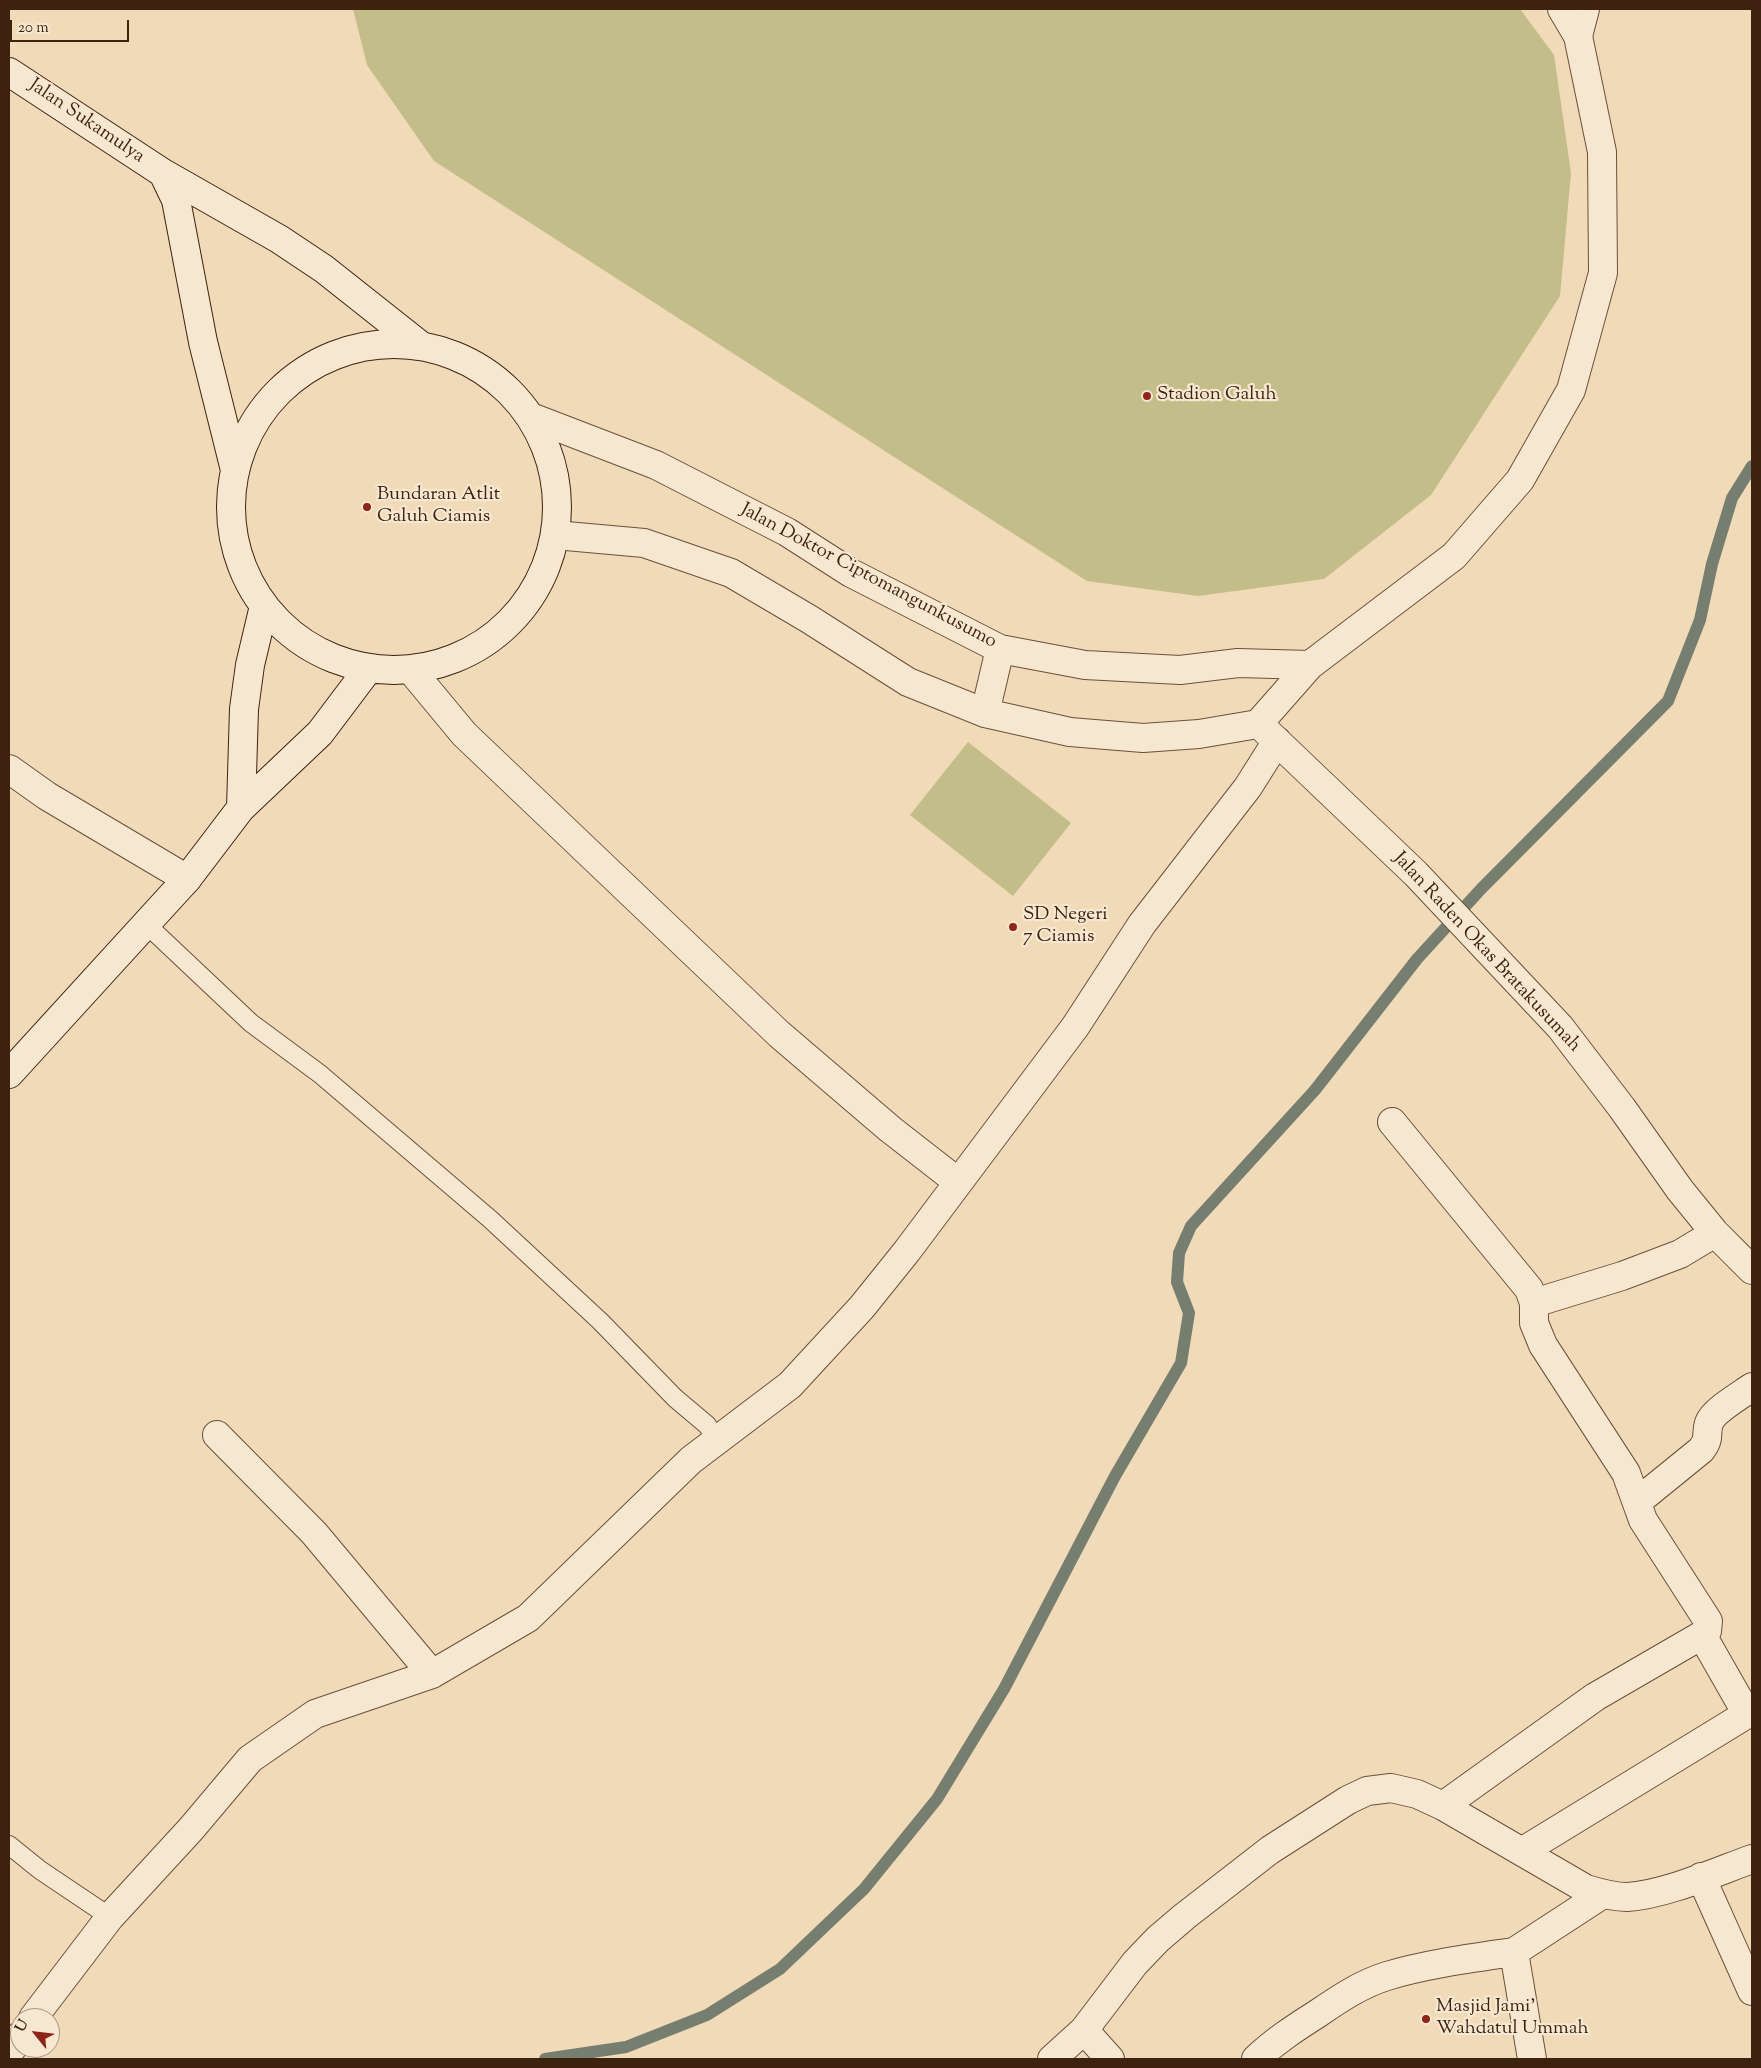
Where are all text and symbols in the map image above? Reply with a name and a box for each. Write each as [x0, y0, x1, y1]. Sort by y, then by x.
scale bar [12, 10, 131, 42]
text: 20 m [18, 18, 49, 39]
street label: Jalan Sukamulya [24, 75, 148, 169]
place label: Stadion Galuh [1157, 385, 1277, 407]
marker: Stadion Galuh [1141, 390, 1153, 402]
place label: Bundaran Atlit Galuh Ciamis [377, 485, 500, 529]
street label: Jalan Doktor Ciptomangunkusumo [736, 500, 1000, 654]
marker: Bundaran Atlit Galuh Ciamis [361, 501, 373, 513]
street label: Jalan Raden Okas Bratakusumah [1387, 848, 1585, 1058]
place label: SD Negeri 7 Ciamis [1023, 905, 1108, 949]
marker: SD Negeri 7 Ciamis [1007, 921, 1019, 933]
place label: Masjid Jami' Wahdatul Ummah [1436, 1997, 1589, 2041]
north arrow [10, 2008, 60, 2058]
marker: Masjid Jami' Wahdatul Ummah [1420, 2013, 1432, 2025]
text: U [11, 2016, 34, 2036]

